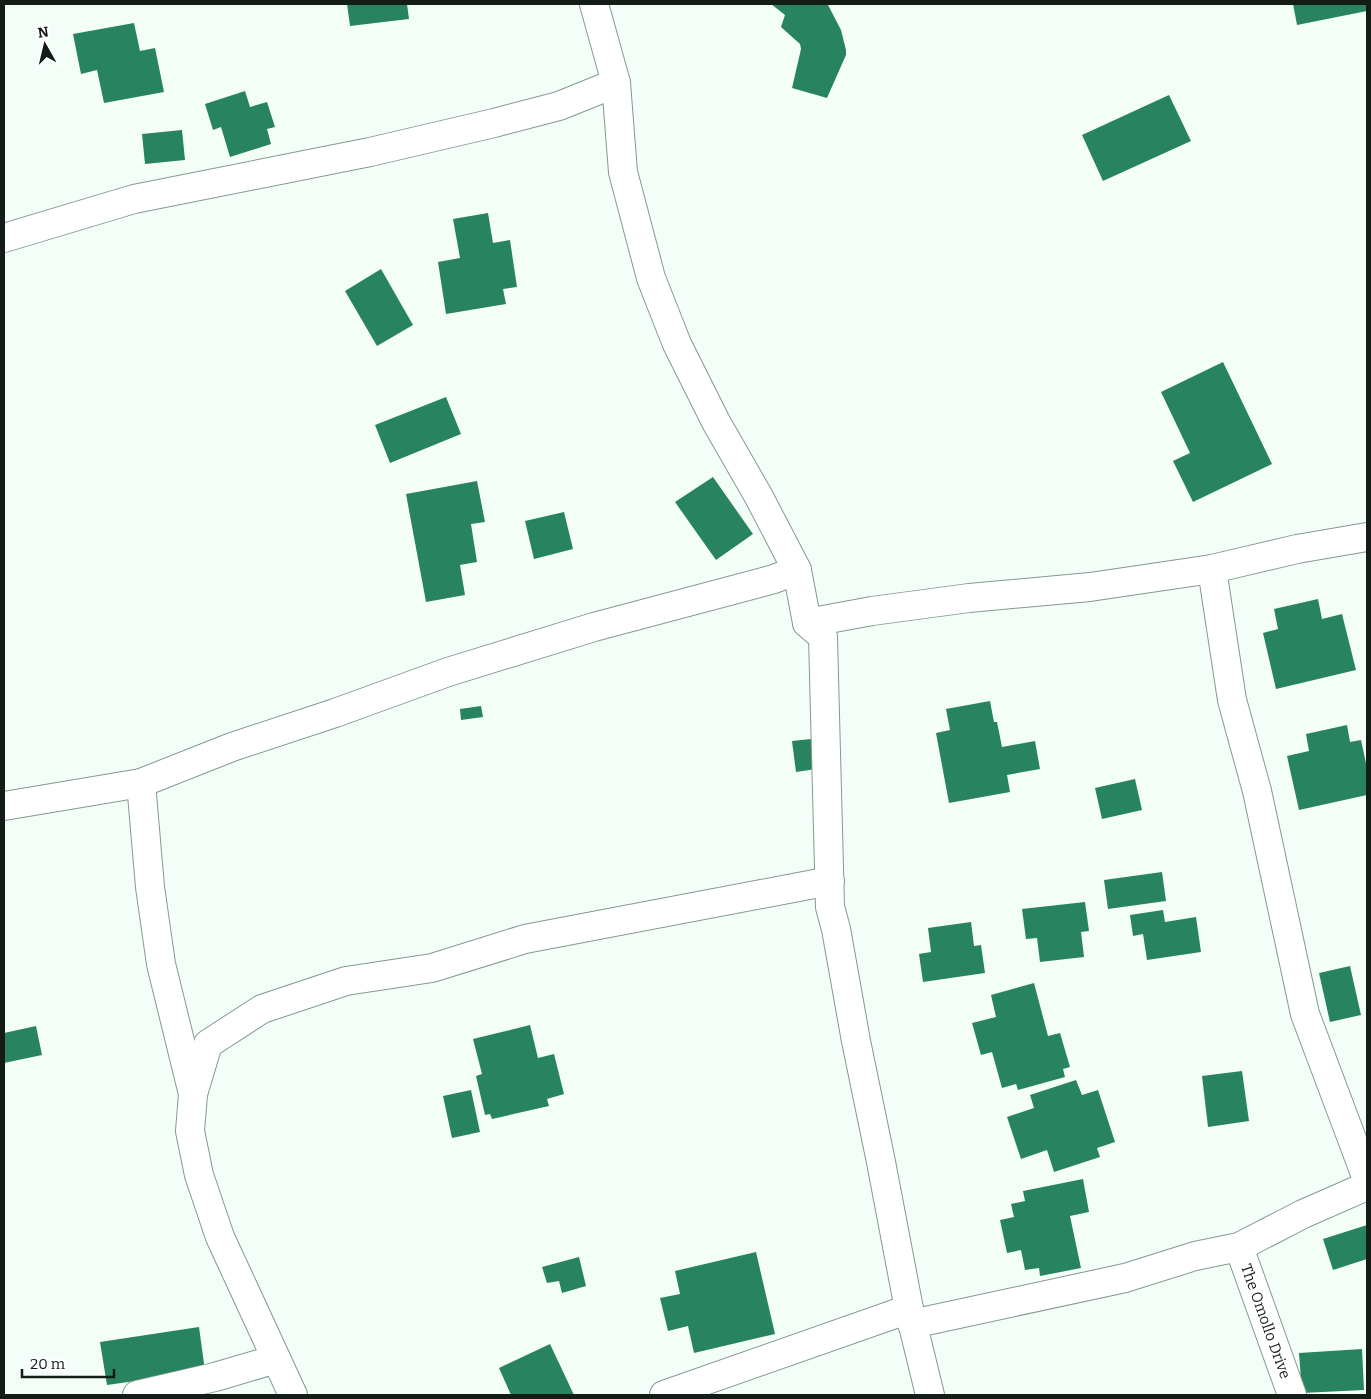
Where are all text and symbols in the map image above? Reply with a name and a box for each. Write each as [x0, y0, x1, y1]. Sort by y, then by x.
north arrow [20, 20, 70, 70]
text: N [37, 23, 50, 42]
street label: The Omollo Drive [1237, 1262, 1294, 1381]
scale bar [22, 1346, 115, 1378]
text: 20 m [30, 1355, 66, 1373]

